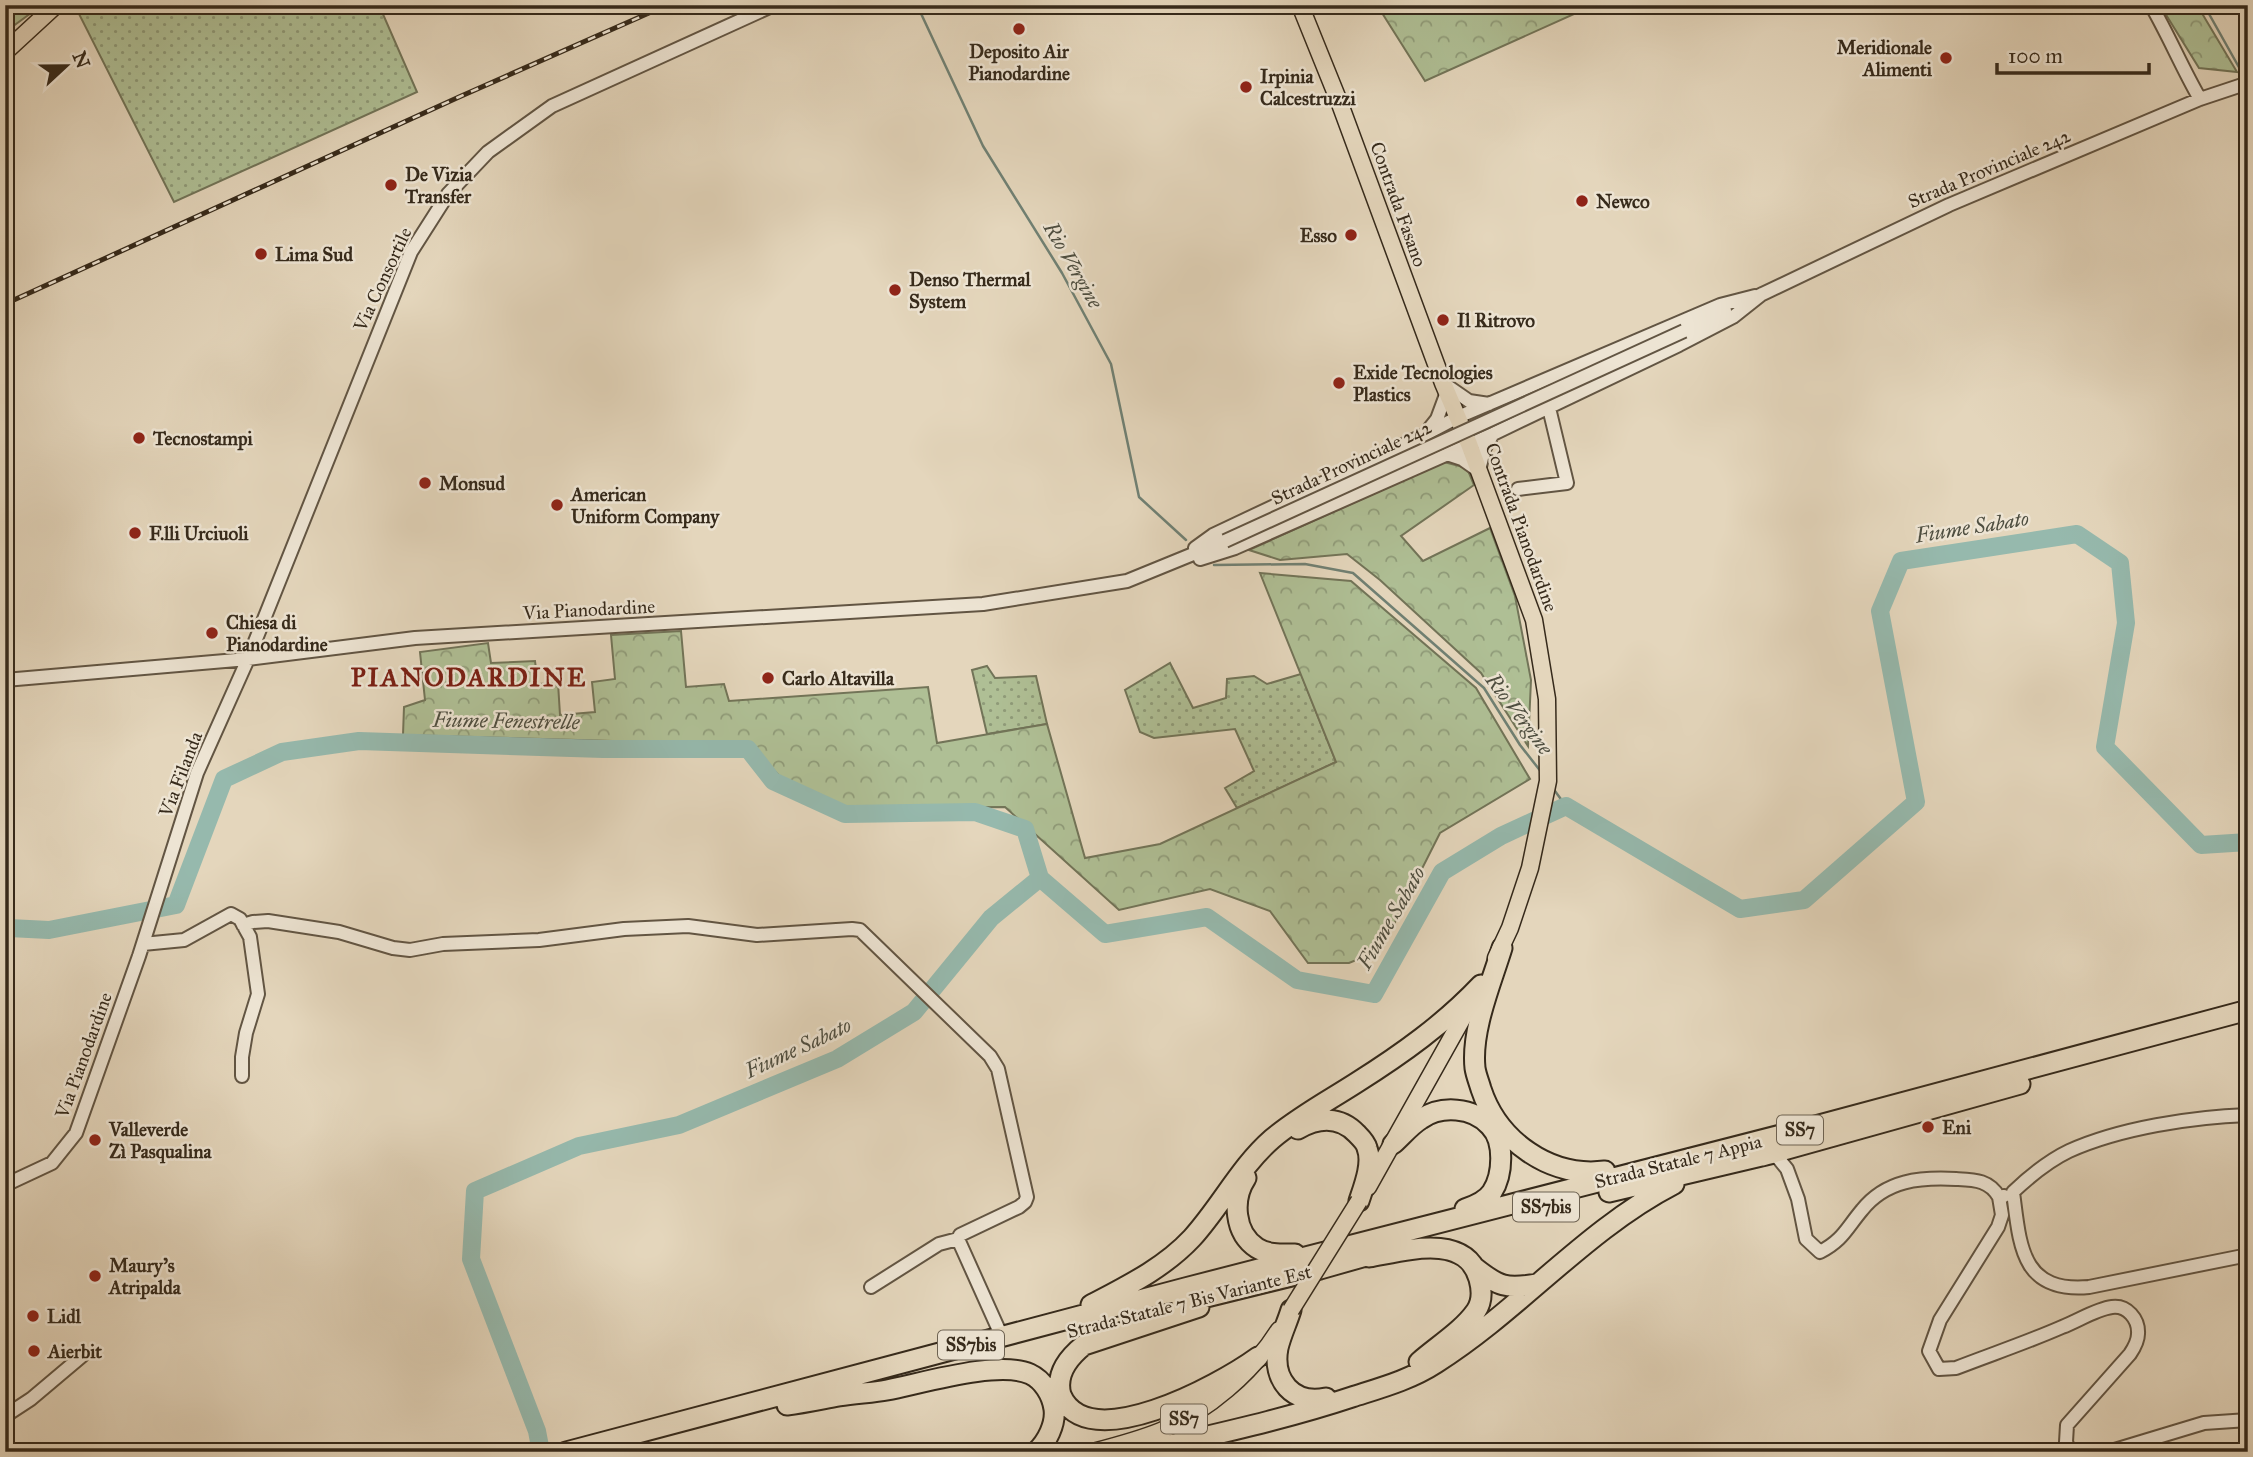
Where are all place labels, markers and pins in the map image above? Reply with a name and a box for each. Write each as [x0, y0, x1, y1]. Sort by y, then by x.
marker: Deposito Air Pianodardine [1011, 21, 1027, 37]
place label: Meridionale Alimenti [1837, 36, 1933, 81]
place label: Deposito Air Pianodardine [968, 40, 1070, 85]
marker: Meridionale Alimenti [1938, 50, 1954, 66]
place label: Irpinia Calcestruzzi [1260, 65, 1357, 110]
marker: Irpinia Calcestruzzi [1238, 79, 1254, 95]
place label: De Vizia Transfer [404, 163, 473, 208]
marker: De Vizia Transfer [383, 177, 399, 193]
place label: Newco [1596, 190, 1650, 213]
marker: Newco [1574, 193, 1590, 209]
place label: Esso [1300, 224, 1337, 247]
marker: Esso [1343, 227, 1359, 243]
place label: Lima Sud [275, 243, 353, 266]
marker: Lima Sud [253, 246, 269, 262]
place label: Denso Thermal System [909, 268, 1031, 314]
marker: Denso Thermal System [887, 282, 903, 298]
place label: Il Ritrovo [1457, 309, 1535, 332]
marker: Il Ritrovo [1435, 312, 1451, 328]
place label: Exide Tecnologies Plastics [1353, 361, 1493, 406]
marker: Exide Tecnologies Plastics [1331, 375, 1347, 391]
place label: Tecnostampi [152, 427, 254, 451]
marker: Tecnostampi [131, 430, 147, 446]
place label: Monsud [439, 472, 505, 495]
marker: Monsud [417, 475, 433, 491]
place label: American Uniform Company [569, 483, 720, 529]
marker: American Uniform Company [549, 497, 565, 513]
place label: F.lli Urciuoli [149, 522, 249, 545]
marker: F.lli Urciuoli [127, 525, 143, 541]
place label: Chiesa di Pianodardine [226, 611, 328, 656]
marker: Chiesa di Pianodardine [204, 625, 220, 641]
place label: Carlo Altavilla [782, 667, 895, 690]
marker: Carlo Altavilla [760, 670, 776, 686]
place label: Eni [1942, 1116, 1972, 1139]
place label: Valleverde Zì Pasqualina [108, 1118, 213, 1164]
marker: Eni [1920, 1119, 1936, 1135]
marker: Valleverde Zì Pasqualina [87, 1132, 103, 1148]
place label: Maury's Atripalda [107, 1254, 182, 1300]
marker: Maury's Atripalda [87, 1268, 103, 1284]
place label: Lidl [47, 1305, 82, 1328]
marker: Lidl [25, 1308, 41, 1324]
place label: Aierbit [46, 1340, 102, 1363]
marker: Aierbit [26, 1343, 42, 1359]

